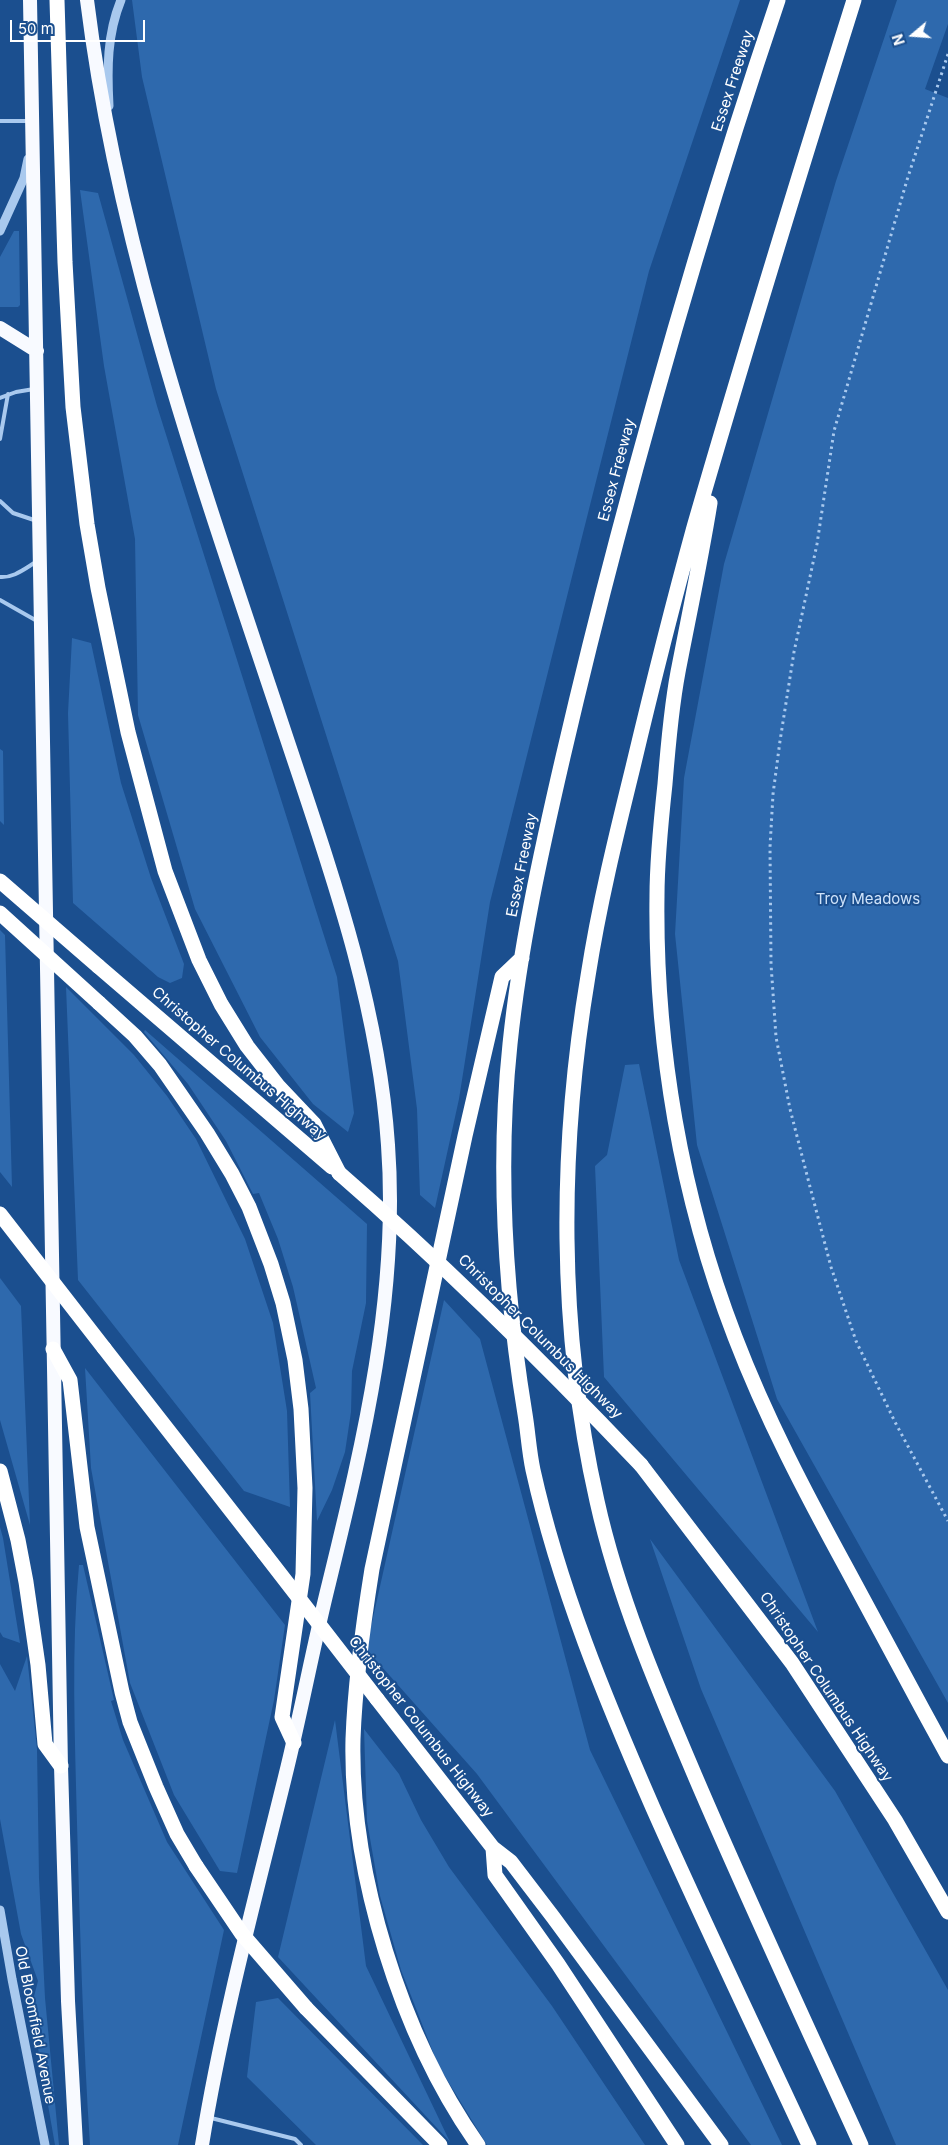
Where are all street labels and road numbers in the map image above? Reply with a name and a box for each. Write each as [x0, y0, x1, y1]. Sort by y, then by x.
street label: Essex Freeway [708, 28, 758, 134]
street label: Essex Freeway [595, 417, 639, 523]
street label: Essex Freeway [503, 811, 541, 919]
street label: Christopher Columbus Highway [148, 983, 330, 1145]
street label: Christopher Columbus Highway [454, 1251, 626, 1423]
street label: Christopher Columbus Highway [756, 1589, 896, 1785]
street label: Christopher Columbus Highway [345, 1633, 497, 1821]
street label: Old Bloomfield Avenue [11, 1944, 59, 2106]

